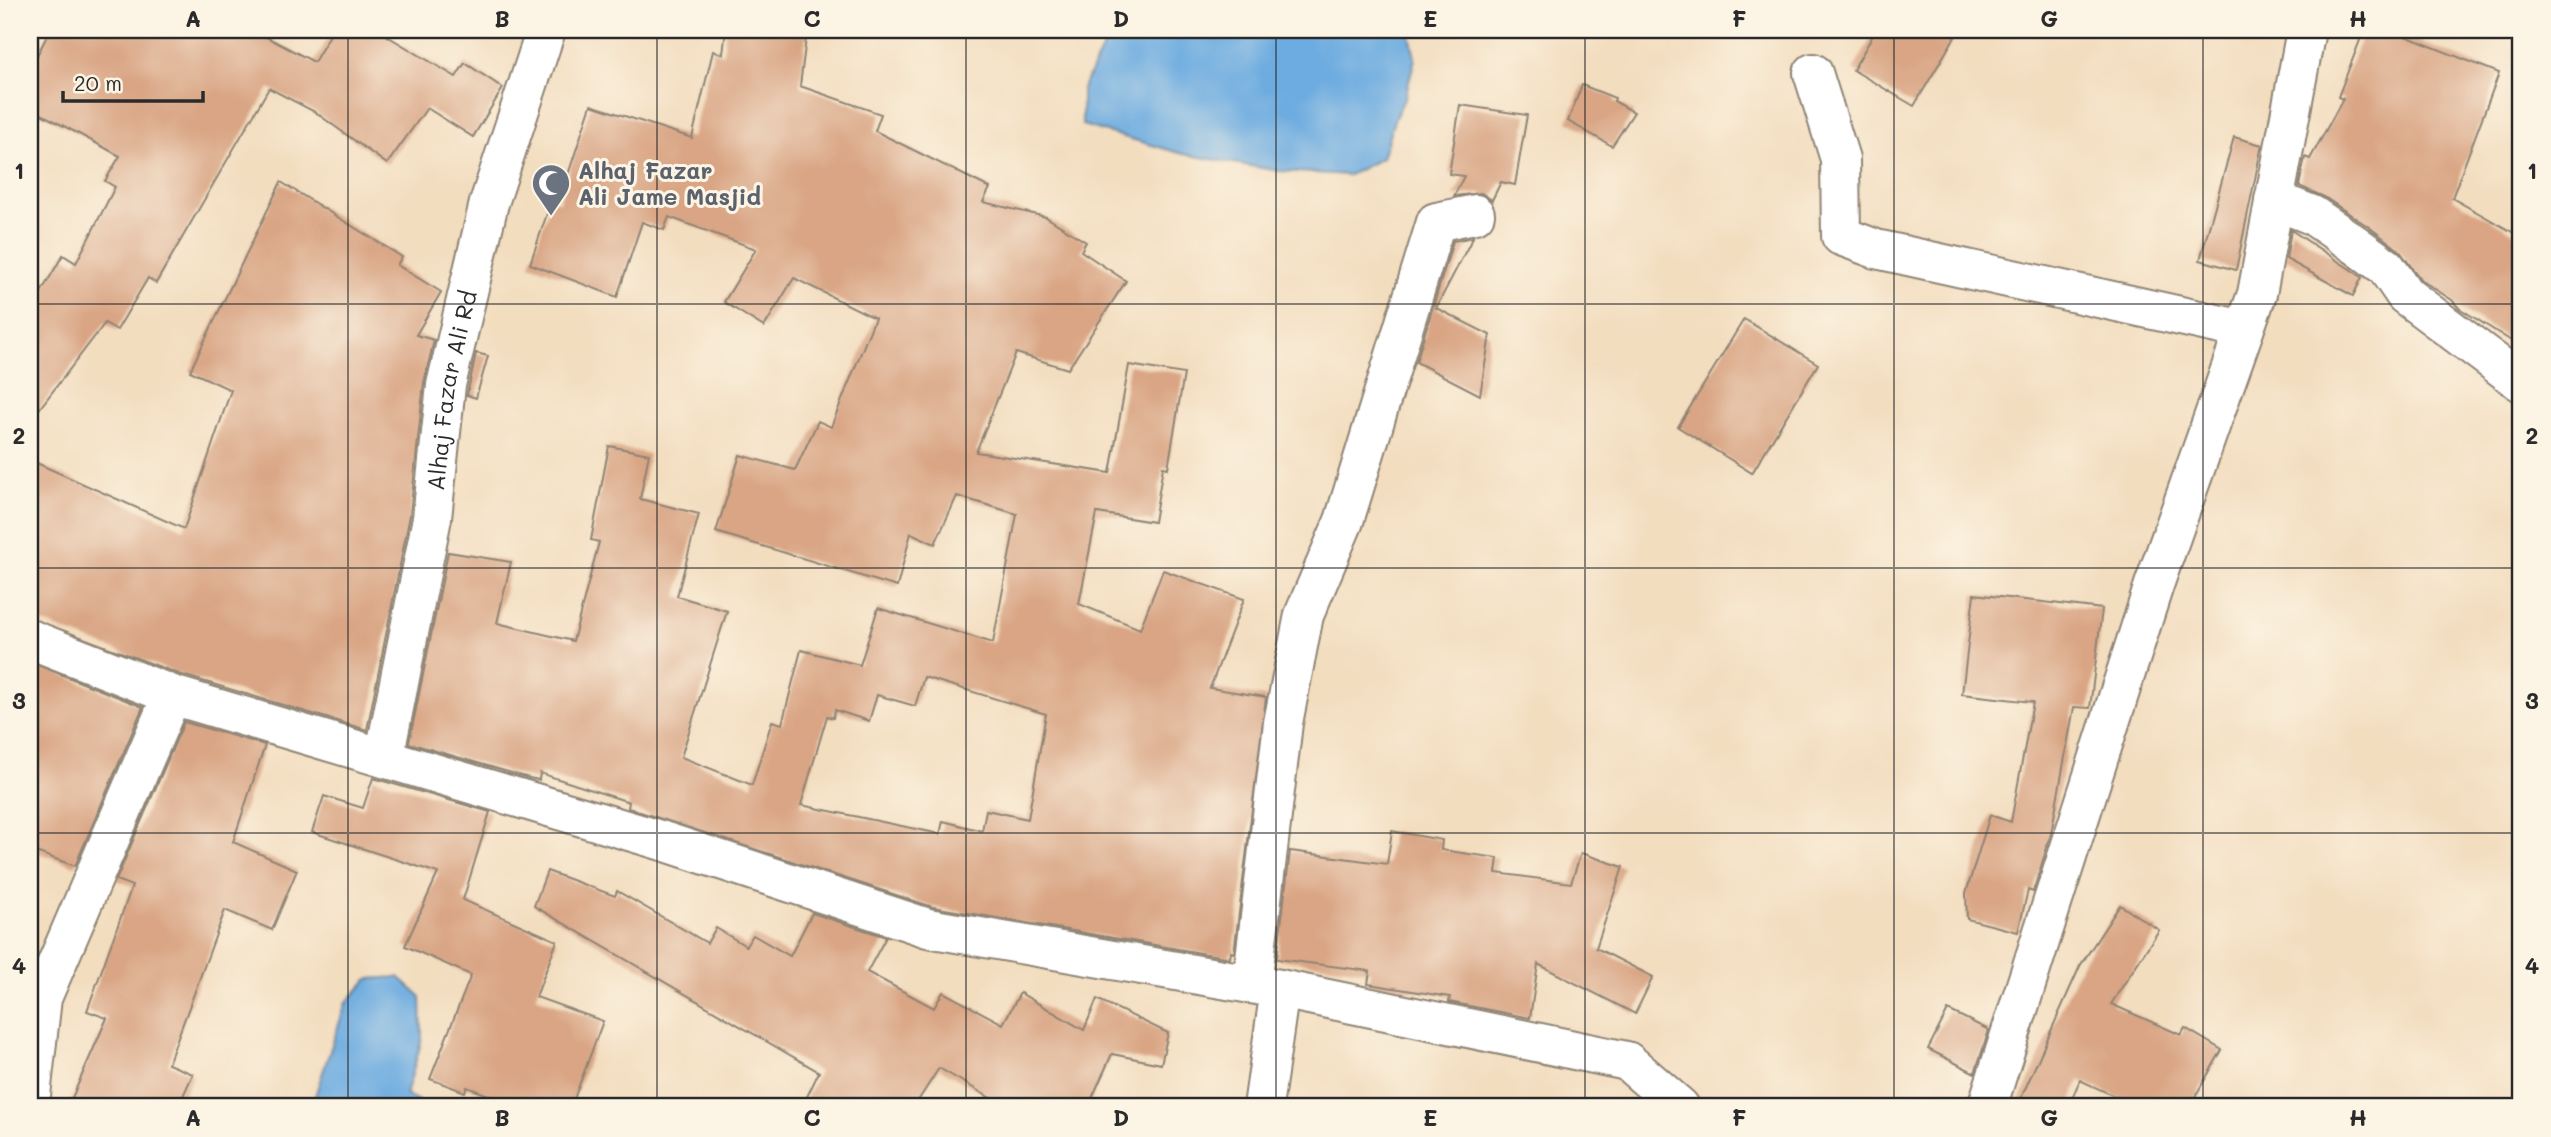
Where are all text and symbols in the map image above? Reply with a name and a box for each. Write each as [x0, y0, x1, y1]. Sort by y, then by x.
text: A [185, 3, 201, 33]
text: B [494, 3, 510, 33]
text: C [803, 3, 821, 33]
text: D [1113, 3, 1129, 33]
text: E [1423, 3, 1437, 33]
text: F [1732, 3, 1746, 33]
text: G [2040, 3, 2058, 33]
text: H [2349, 3, 2367, 33]
scale bar [63, 60, 203, 104]
text: 20 m [74, 69, 122, 96]
text: 1 [14, 155, 24, 185]
place label: Alhaj Fazar Ali Jame Masjid [578, 155, 761, 211]
text: 1 [2527, 155, 2537, 185]
mosque icon: Alhaj Fazar Ali Jame Masjid [530, 162, 572, 217]
street label: Alhaj Fazar Ali Rd [420, 287, 483, 492]
text: 2 [13, 420, 25, 450]
text: 2 [2526, 420, 2538, 450]
text: 3 [12, 685, 26, 715]
text: 3 [2525, 685, 2539, 715]
text: 4 [12, 950, 26, 980]
text: 4 [2525, 950, 2539, 980]
text: A [185, 1102, 201, 1132]
text: B [494, 1102, 510, 1132]
text: C [803, 1102, 821, 1132]
text: D [1113, 1102, 1129, 1132]
text: E [1423, 1102, 1437, 1132]
text: F [1732, 1102, 1746, 1132]
text: G [2040, 1102, 2058, 1132]
text: H [2349, 1102, 2367, 1132]

